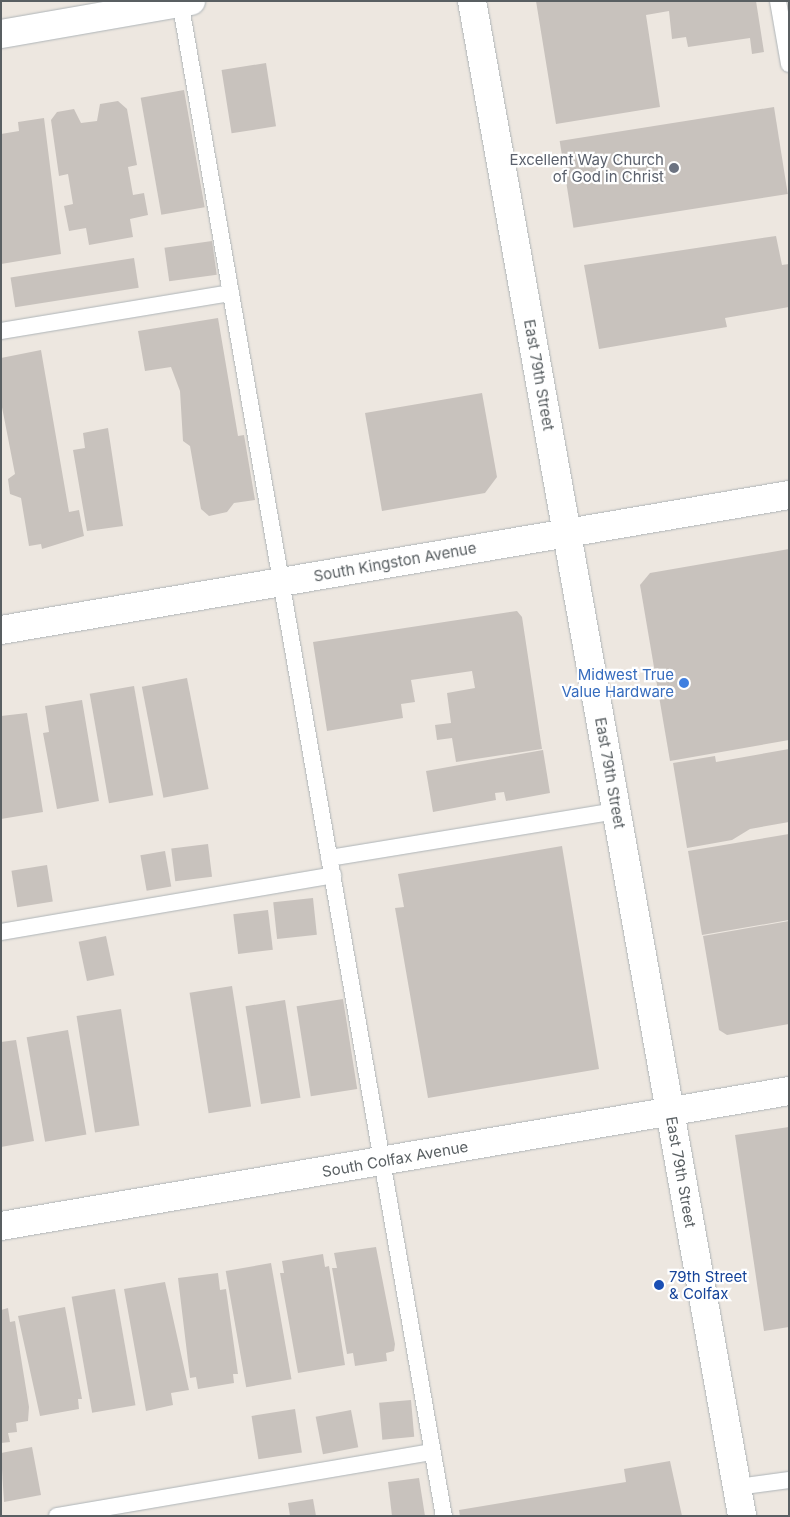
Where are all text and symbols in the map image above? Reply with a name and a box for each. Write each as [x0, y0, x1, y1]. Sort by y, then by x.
place label: Excellent Way Church of God in Christ [509, 150, 664, 185]
marker: Excellent Way Church of God in Christ [668, 162, 680, 174]
street label: East 79th Street [520, 318, 558, 432]
street label: South Kingston Avenue [312, 539, 478, 585]
place label: Midwest True Value Hardware [562, 665, 674, 700]
marker: Midwest True Value Hardware [678, 677, 690, 689]
street label: East 79th Street [591, 716, 629, 830]
street label: East 79th Street [662, 1115, 700, 1229]
street label: South Colfax Avenue [321, 1137, 469, 1181]
place label: 79th Street & Colfax [669, 1267, 747, 1302]
marker: 79th Street & Colfax [653, 1279, 665, 1291]

